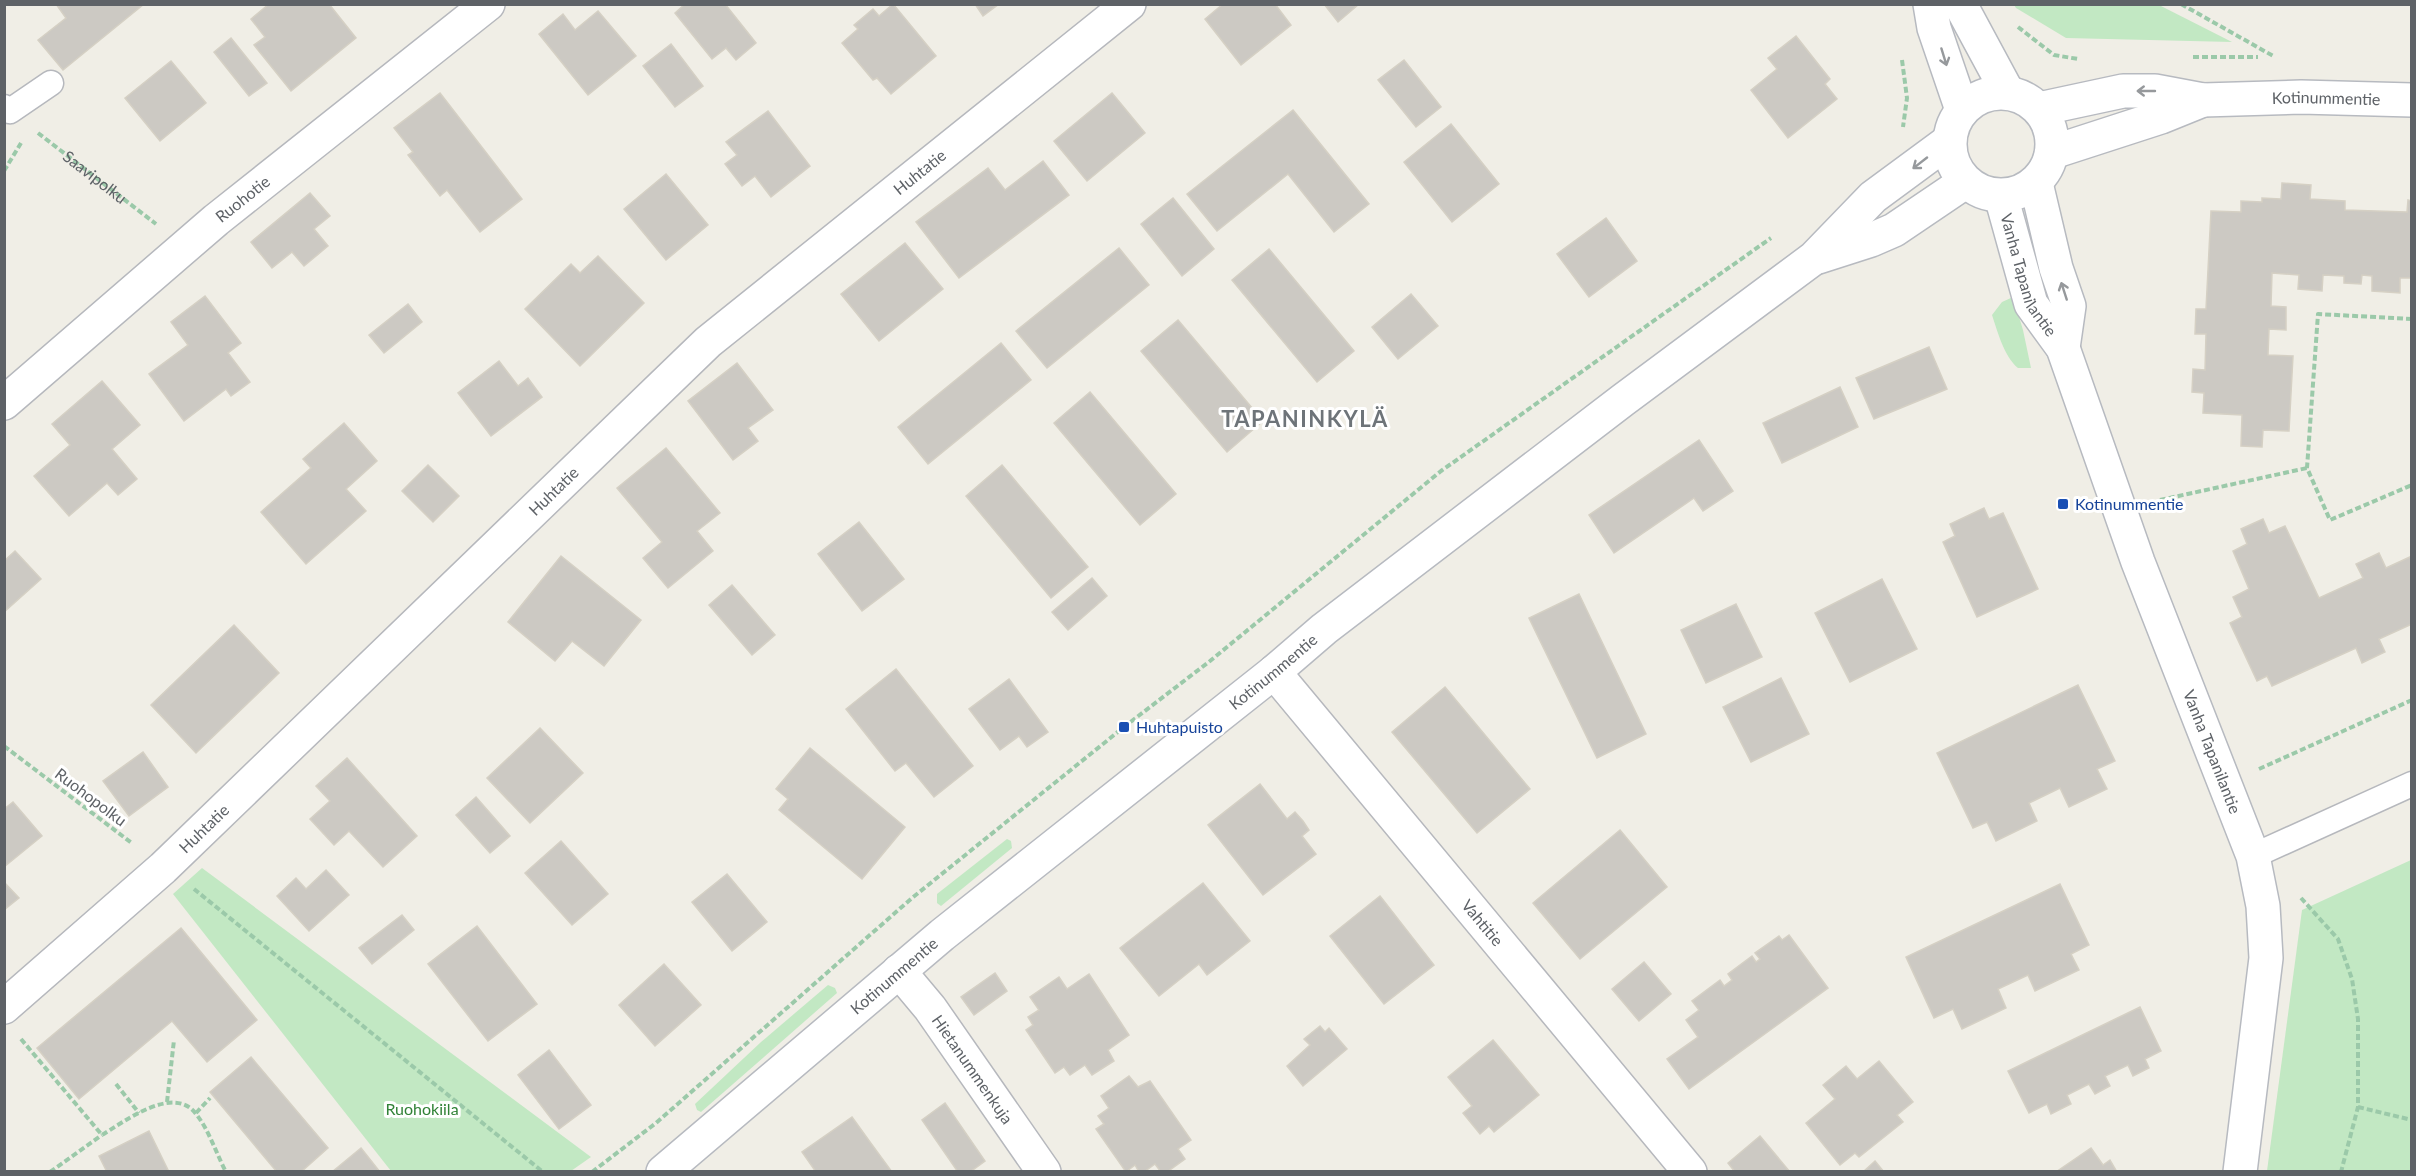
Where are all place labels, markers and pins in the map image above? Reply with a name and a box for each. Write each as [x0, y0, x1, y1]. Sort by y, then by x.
place label: Kotinummentie [2075, 494, 2184, 513]
marker: Kotinummentie [2056, 497, 2070, 511]
place label: Huhtapuisto [1136, 717, 1223, 736]
marker: Huhtapuisto [1117, 720, 1131, 734]

